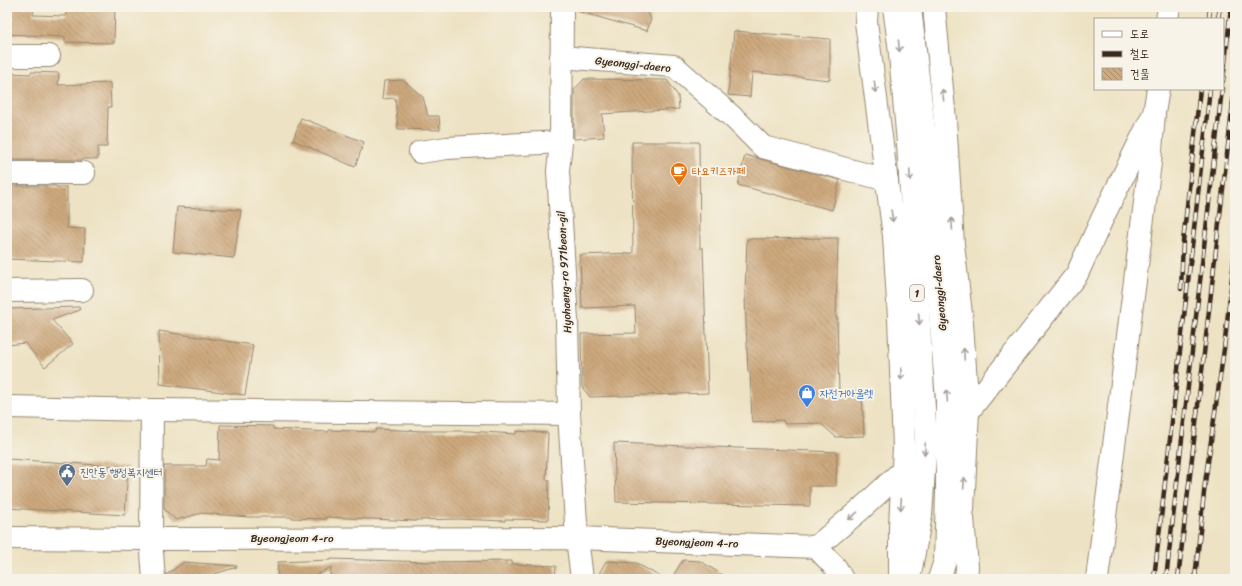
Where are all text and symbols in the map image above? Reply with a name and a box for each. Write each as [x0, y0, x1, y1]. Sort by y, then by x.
legend [1094, 18, 1224, 90]
text: 도로 [1130, 23, 1149, 45]
one-way arrow [895, 39, 903, 52]
text: 철도 [1130, 43, 1149, 65]
street label: Gyeonggi-daero [594, 51, 672, 78]
text: 건물 [1130, 63, 1150, 85]
one-way arrow [871, 80, 879, 93]
one-way arrow [939, 89, 947, 102]
cafe icon: 타요키즈카페 [669, 161, 689, 186]
place label: 타요키즈카페 [692, 162, 745, 181]
one-way arrow [906, 168, 913, 181]
street label: Hyohaeng-ro 971beon-gil [552, 209, 577, 334]
one-way arrow [888, 209, 896, 222]
one-way arrow [949, 218, 956, 231]
street label: Gyeonggi-daero [927, 254, 952, 332]
road number: 1 [910, 285, 924, 301]
one-way arrow [916, 312, 923, 325]
one-way arrow [961, 348, 968, 361]
one-way arrow [897, 367, 905, 380]
shop icon: 자전거아울렛 [797, 383, 817, 408]
place label: 자전거아울렛 [820, 384, 873, 403]
one-way arrow [943, 390, 950, 403]
one-way arrow [922, 442, 929, 455]
public building icon: 진안동 행정복지센터 [57, 462, 77, 487]
place label: 진안동 행정복지센터 [80, 463, 163, 482]
one-way arrow [960, 477, 968, 490]
one-way arrow [897, 497, 904, 510]
one-way arrow [847, 511, 858, 520]
street label: Byeongjeom 4-ro [250, 529, 334, 548]
street label: Byeongjeom 4-ro [655, 532, 739, 553]

